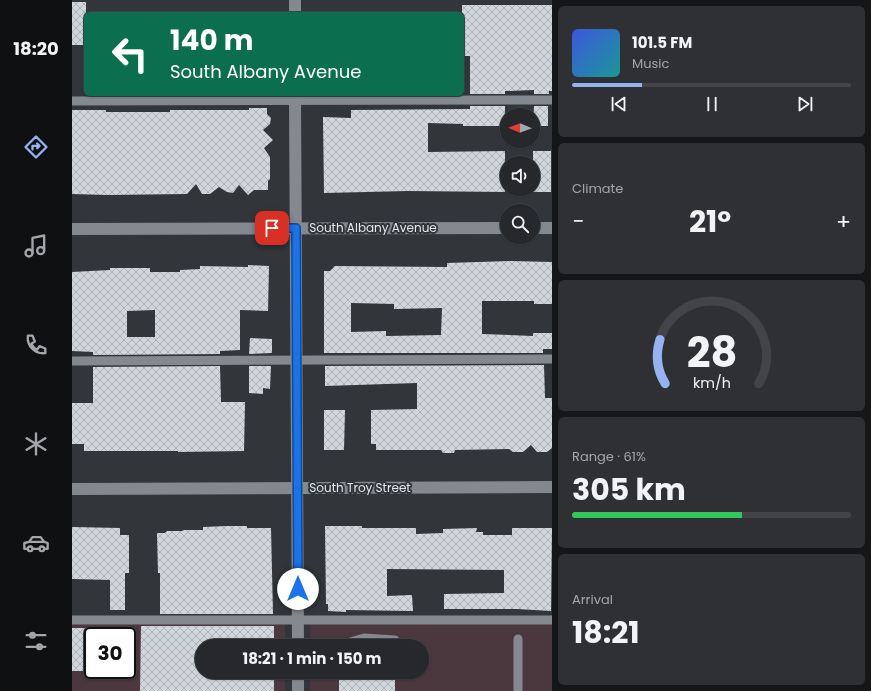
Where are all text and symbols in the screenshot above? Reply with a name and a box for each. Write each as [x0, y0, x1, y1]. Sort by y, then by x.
text: 140 m [170, 21, 253, 60]
icon: left [104, 28, 156, 80]
text: 101.5 FM [632, 32, 692, 53]
text: 18:20 [13, 36, 59, 61]
text: Music [632, 54, 669, 73]
text: South Albany Avenue [170, 59, 361, 84]
icon: previous [608, 93, 630, 115]
icon: pause [701, 93, 723, 115]
icon: next [794, 93, 816, 115]
north arrow [500, 108, 540, 148]
map controls [500, 108, 540, 244]
icon: directions [22, 133, 50, 161]
button: sound [500, 156, 540, 196]
text: Climate [572, 179, 623, 198]
text: 21° [689, 200, 731, 243]
button: search [500, 204, 540, 244]
text: − [572, 206, 584, 237]
text: + [836, 206, 851, 237]
pin [255, 211, 289, 245]
icon: arrive [261, 217, 283, 239]
street label: South Albany Avenue [309, 219, 437, 236]
icon: music [22, 232, 50, 260]
text: 28 [686, 322, 737, 381]
icon: phone [22, 331, 50, 359]
text: km/h [692, 372, 731, 392]
icon: climate [22, 430, 50, 458]
text: Range · 61% [572, 447, 646, 466]
text: 305 km [572, 468, 686, 511]
street label: South Troy Street [309, 479, 411, 496]
icon: car [22, 529, 50, 557]
position arrow [277, 568, 319, 610]
text: Arrival [572, 590, 613, 609]
text: 18:21 [572, 611, 640, 654]
icon: filters [22, 627, 50, 655]
speed limit sign: 30 [84, 627, 136, 679]
text: 18:21 · 1 min · 150 m [243, 648, 382, 669]

